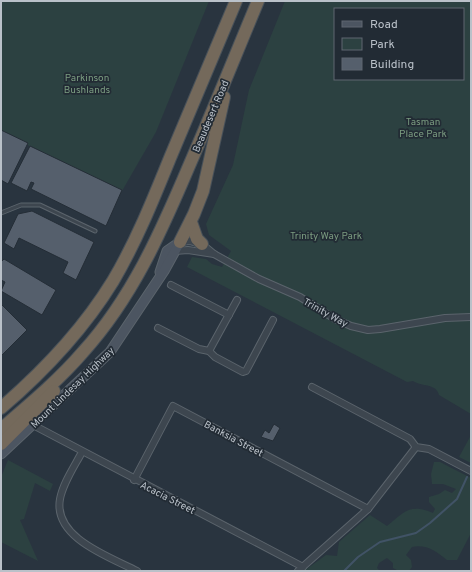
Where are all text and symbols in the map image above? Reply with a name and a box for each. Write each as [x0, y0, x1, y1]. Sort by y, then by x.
legend [334, 8, 464, 80]
text: Road [370, 17, 398, 33]
text: Park [370, 37, 395, 53]
text: Building [370, 57, 414, 73]
park label: Parkinson Bushlands [64, 72, 111, 97]
street label: Beaudesert Road [190, 79, 232, 155]
park label: Tasman Place Park [399, 116, 447, 141]
park label: Trinity Way Park [290, 230, 362, 243]
street label: Trinity Way [301, 296, 350, 331]
street label: Mount Lindesay Highway [28, 345, 118, 431]
street label: Banksia Street [201, 418, 265, 460]
street label: Acacia Street [138, 479, 197, 518]

